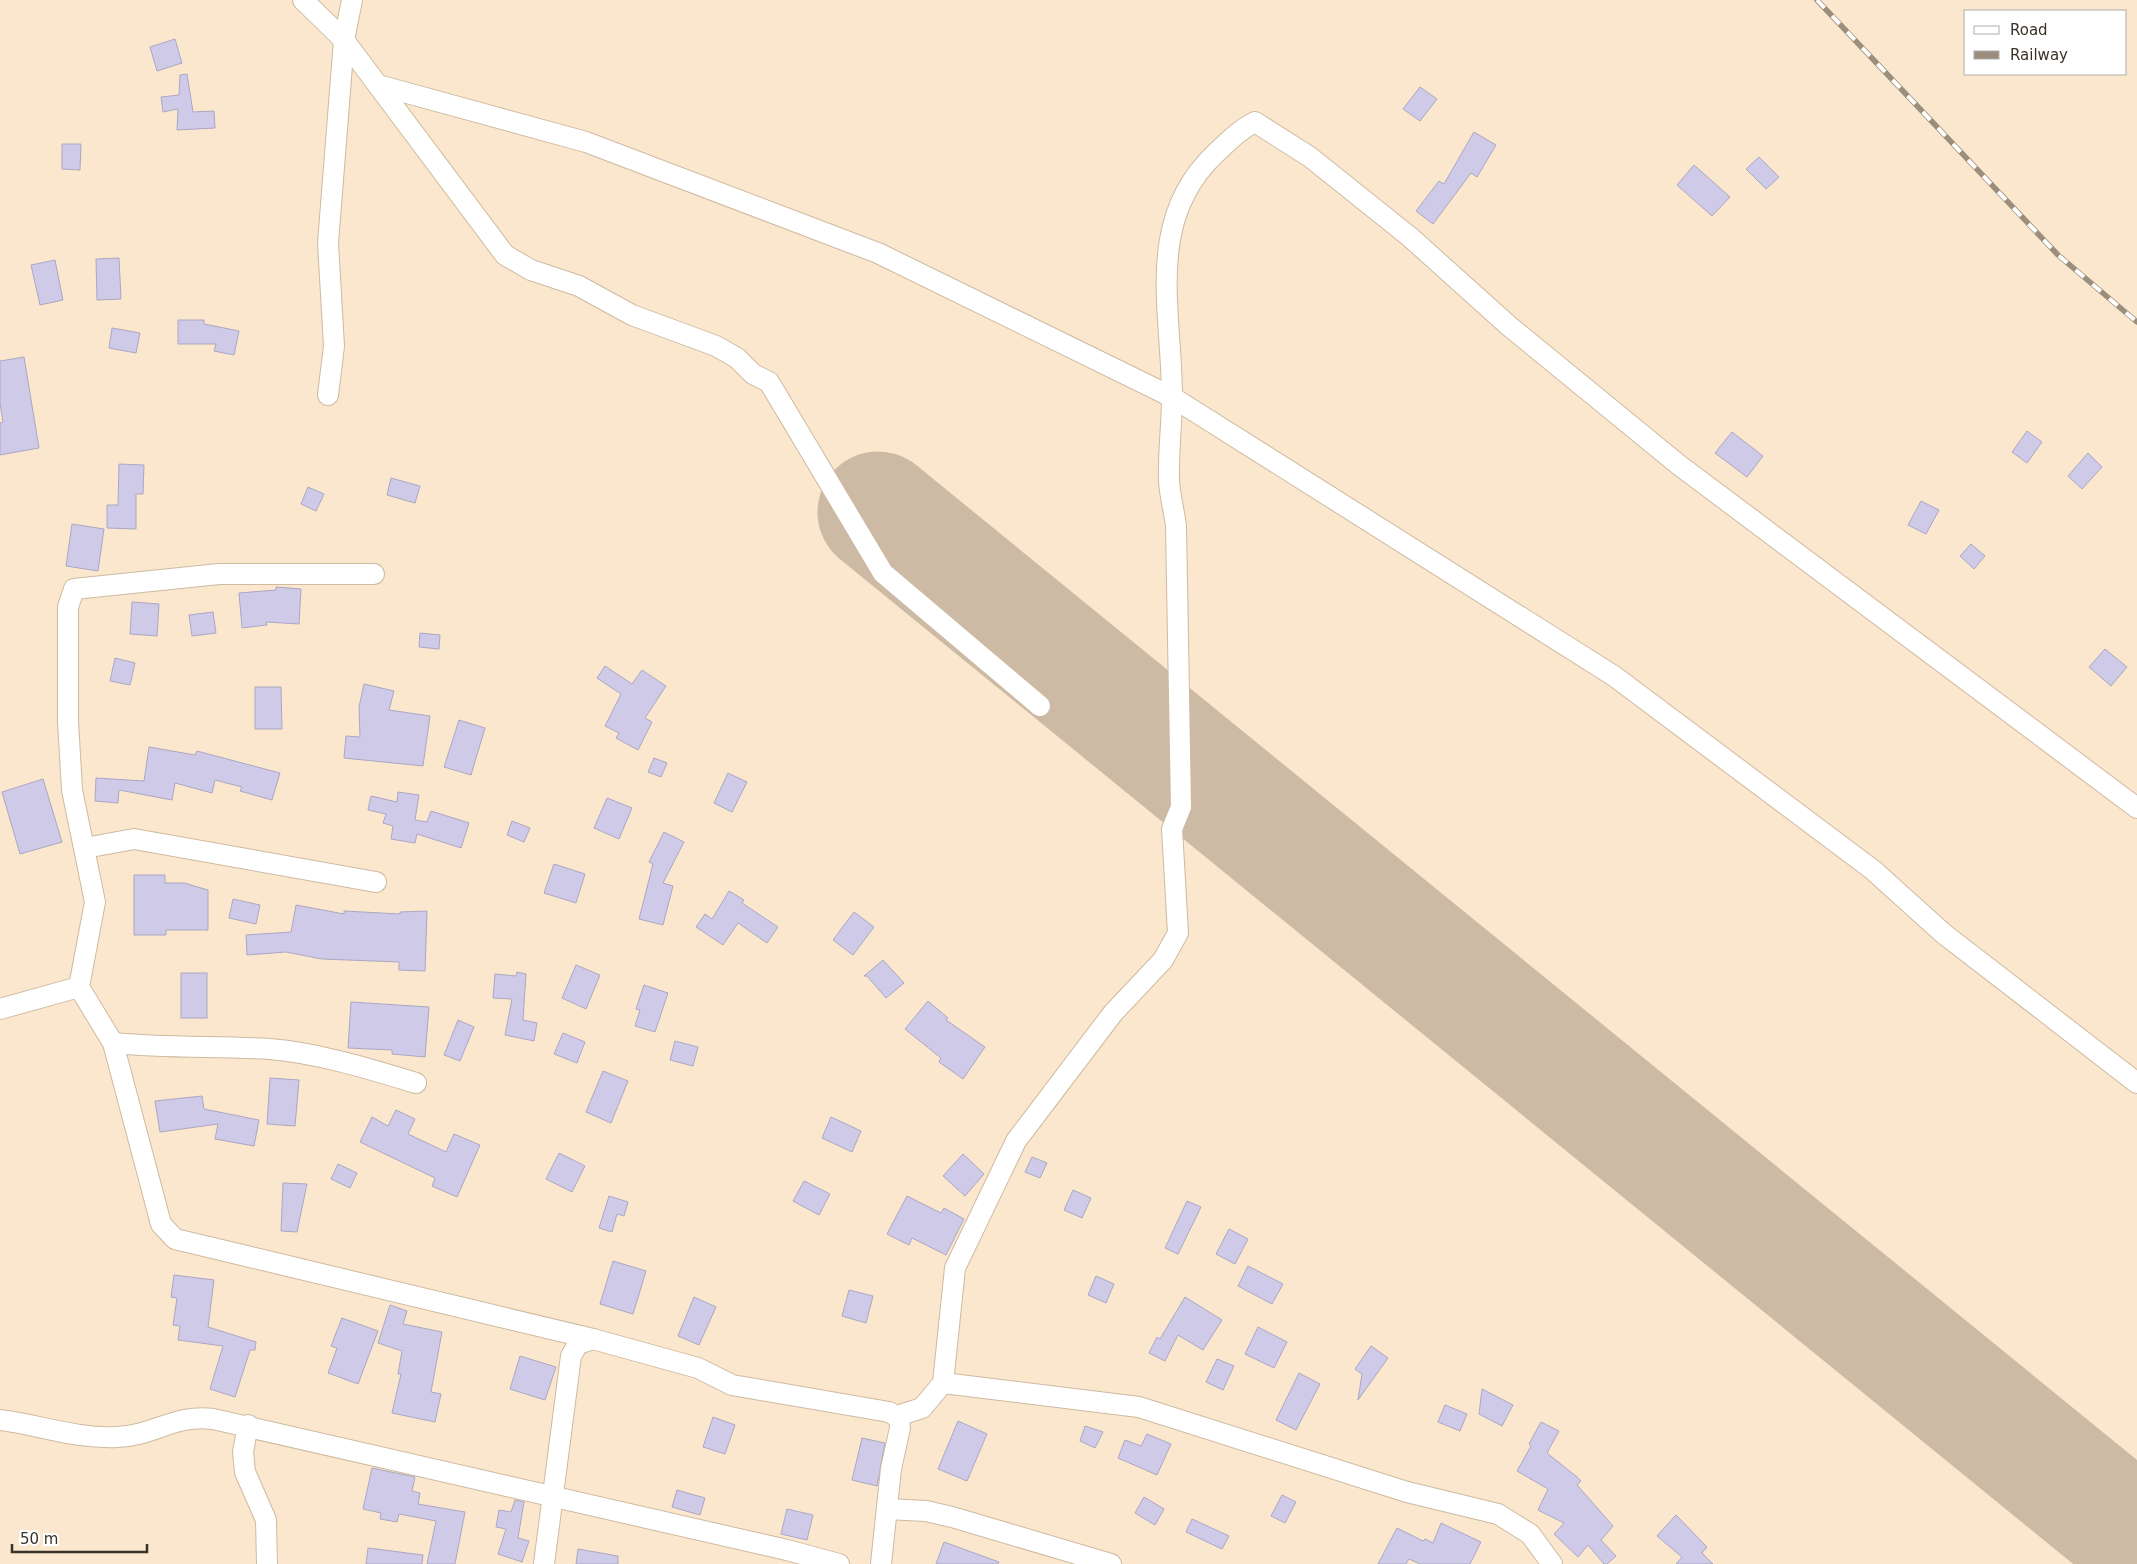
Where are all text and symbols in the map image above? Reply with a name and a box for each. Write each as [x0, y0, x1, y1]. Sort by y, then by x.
legend [1964, 10, 2127, 75]
text: Road [2010, 21, 2048, 39]
text: Railway [2010, 46, 2068, 64]
scale bar [12, 1522, 148, 1554]
text: 50 m [20, 1530, 58, 1548]

